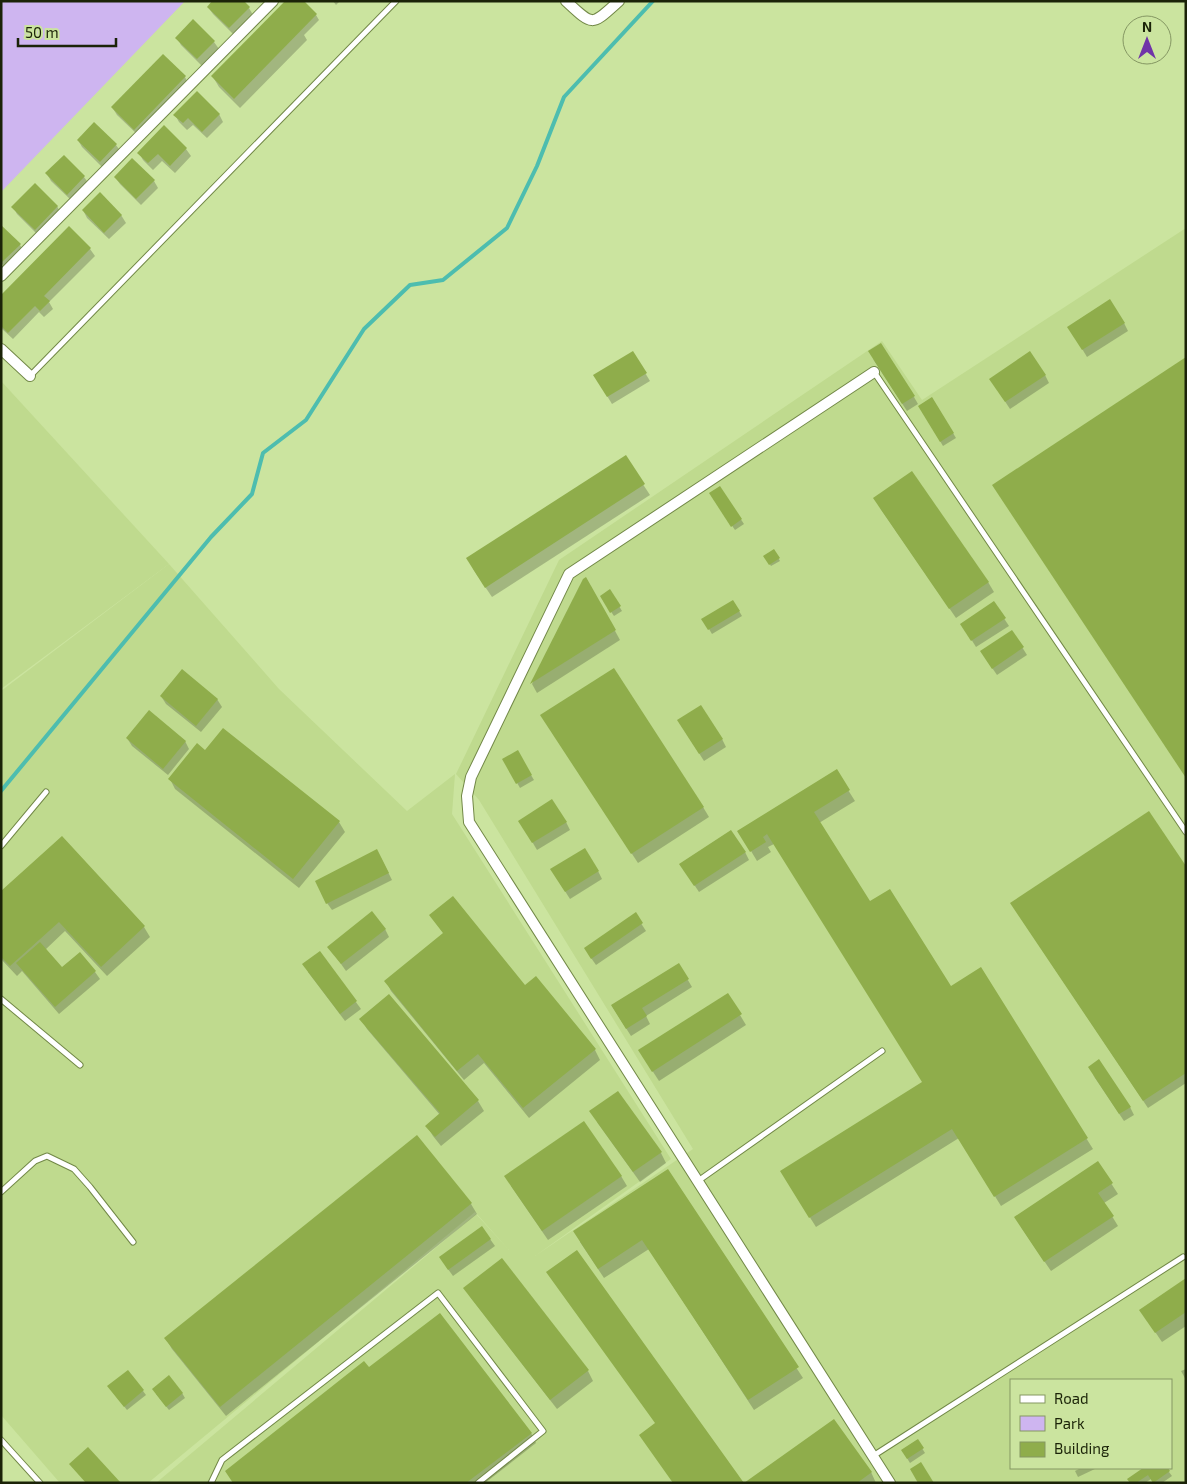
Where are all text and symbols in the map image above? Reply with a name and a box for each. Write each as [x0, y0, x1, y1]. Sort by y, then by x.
scale bar [18, 15, 115, 47]
north arrow [1122, 15, 1172, 65]
text: N [1142, 18, 1152, 35]
text: 50 m [25, 23, 59, 41]
legend [1010, 1379, 1172, 1469]
text: Road [1054, 1389, 1089, 1407]
text: Park [1054, 1414, 1085, 1432]
text: Building [1054, 1439, 1110, 1457]

